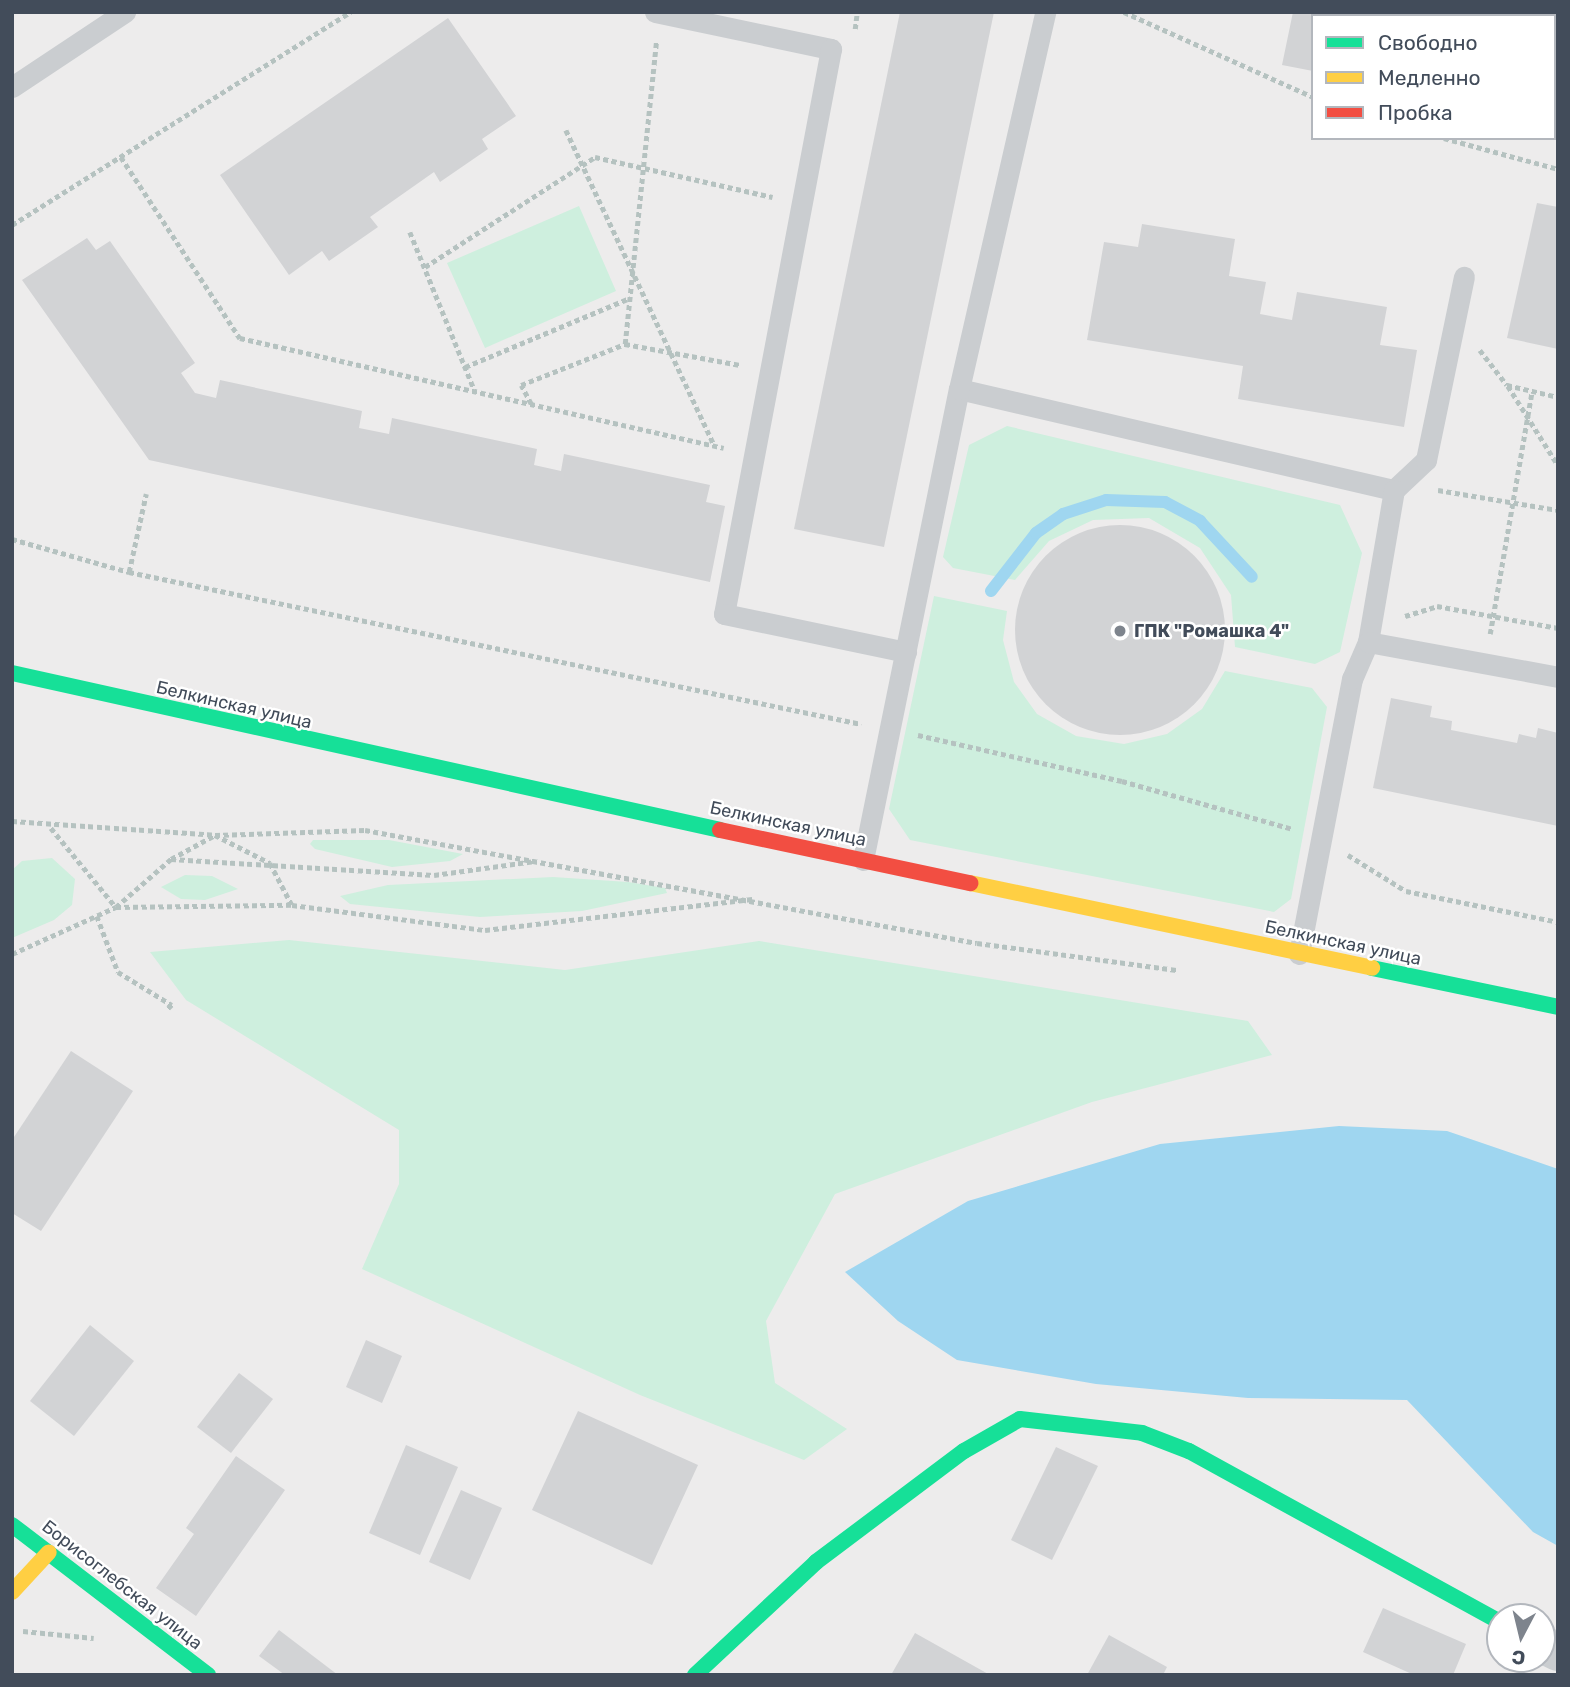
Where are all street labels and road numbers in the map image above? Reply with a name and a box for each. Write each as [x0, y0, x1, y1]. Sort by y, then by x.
street label: Белкинская улица [154, 677, 314, 733]
street label: Белкинская улица [708, 797, 868, 851]
street label: Белкинская улица [1263, 916, 1423, 970]
street label: Борисоглебская улица [38, 1516, 206, 1654]

